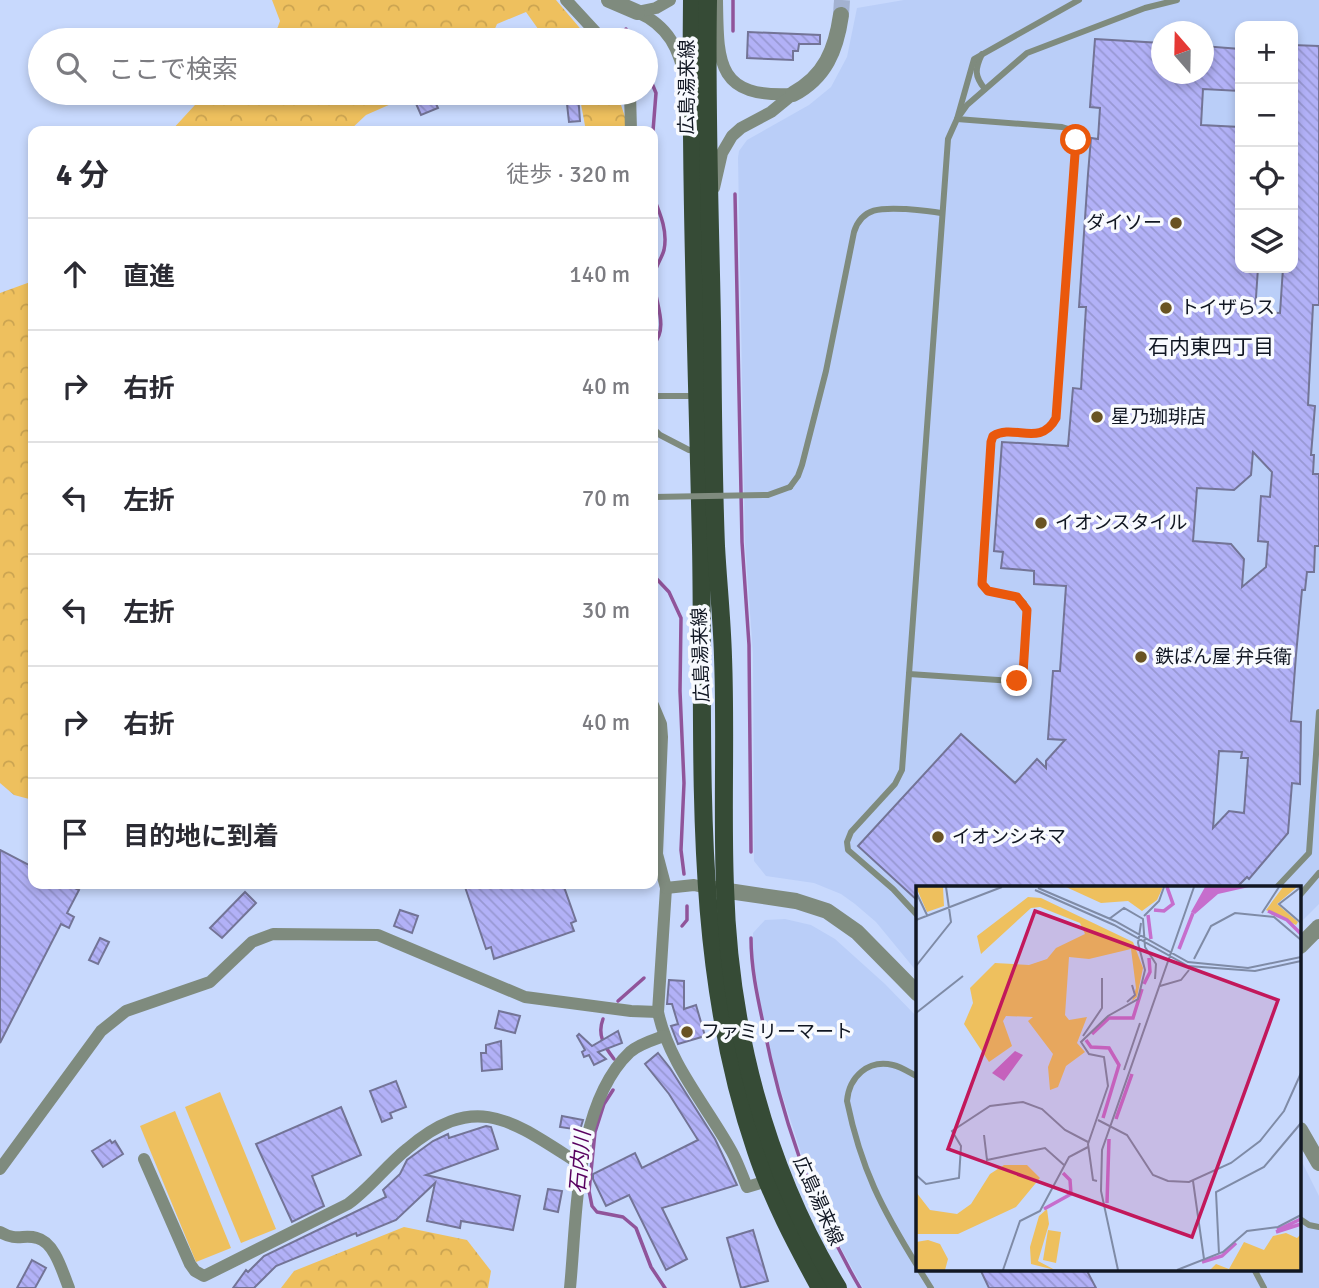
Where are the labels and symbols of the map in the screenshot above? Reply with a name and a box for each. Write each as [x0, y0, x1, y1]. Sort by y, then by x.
north arrow [1151, 21, 1214, 84]
street label: 広島湯来線 [675, 39, 699, 135]
route start [1060, 124, 1091, 155]
place label: ダイソー [1086, 211, 1162, 235]
marker: ダイソー [1168, 215, 1184, 231]
place label: トイザらス [1180, 296, 1275, 320]
marker: トイザらス [1158, 300, 1174, 316]
district label: 石内東四丁目 [1148, 334, 1274, 360]
place label: 星乃珈琲店 [1111, 405, 1206, 429]
marker: 星乃珈琲店 [1089, 409, 1105, 425]
place label: イオンスタイル [1055, 511, 1188, 535]
marker: イオンスタイル [1033, 515, 1049, 531]
street label: 広島湯来線 [687, 607, 715, 703]
place label: 鉄ぱん屋 弁兵衛 [1155, 645, 1292, 669]
marker: 鉄ぱん屋 弁兵衛 [1133, 649, 1149, 665]
route end [1001, 665, 1032, 696]
place label: イオンシネマ [952, 825, 1066, 849]
marker: イオンシネマ [930, 829, 946, 845]
inset map [916, 886, 1302, 1270]
place label: ファミリーマート [701, 1020, 853, 1044]
marker: ファミリーマート [679, 1024, 695, 1040]
water label: 石内川 [564, 1127, 596, 1195]
street label: 広島湯来線 [788, 1153, 848, 1249]

